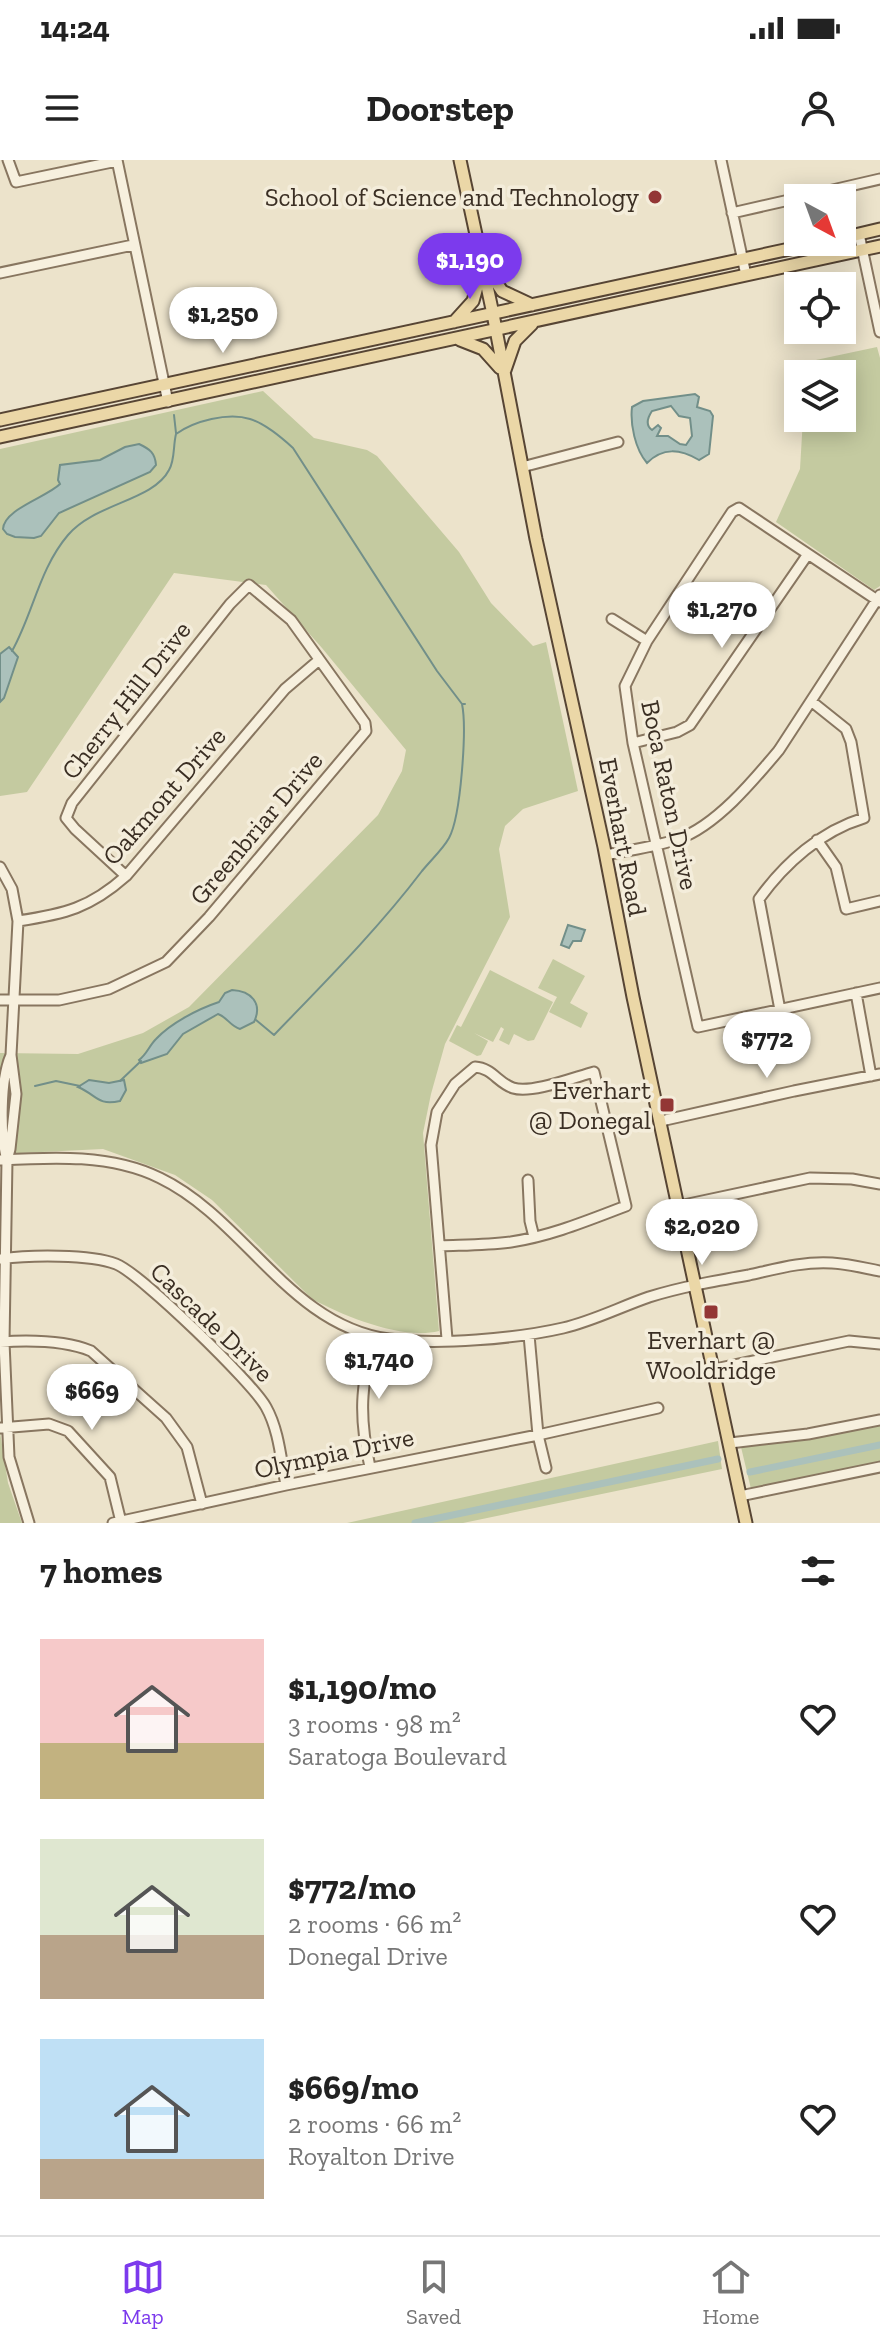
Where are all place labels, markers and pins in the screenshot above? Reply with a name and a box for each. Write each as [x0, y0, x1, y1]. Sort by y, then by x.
place label: School of Science and Technology [265, 181, 640, 213]
marker: School of Science and Technology [646, 188, 664, 206]
pin: $1,190 [405, 233, 535, 301]
pin: $1,250 [158, 287, 288, 355]
pin: $1,270 [657, 582, 787, 650]
pin: $772 [720, 1012, 814, 1080]
place label: Everhart @ Donegal [529, 1074, 651, 1136]
marker: Everhart @ Donegal [658, 1096, 676, 1114]
pin: $2,020 [637, 1199, 767, 1267]
marker: Everhart @ Wooldridge [702, 1303, 720, 1321]
place label: Everhart @ Wooldridge [646, 1324, 776, 1386]
pin: $1,740 [314, 1333, 444, 1401]
pin: $669 [45, 1364, 139, 1432]

